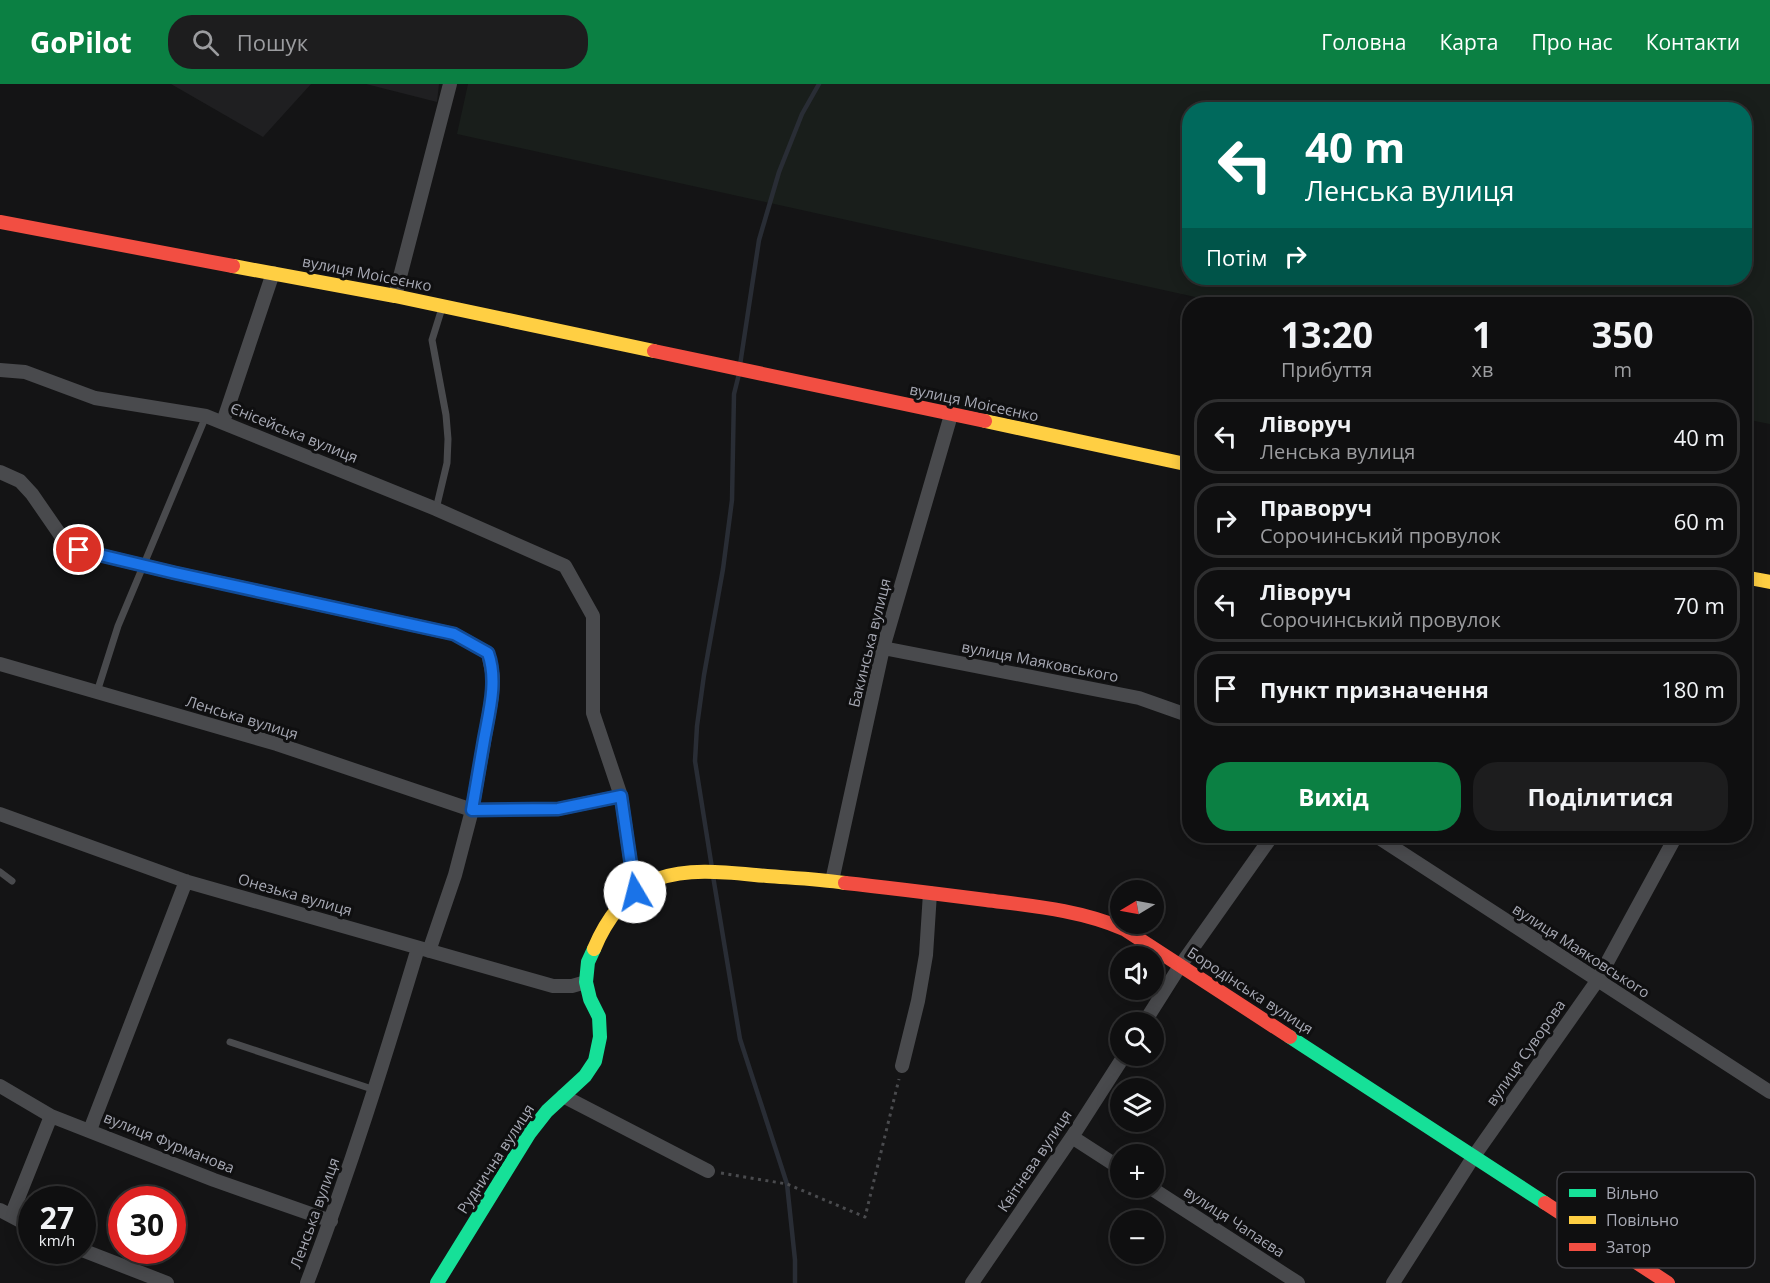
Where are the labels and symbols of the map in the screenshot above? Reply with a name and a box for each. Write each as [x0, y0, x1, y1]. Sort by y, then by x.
street label: вулиця Моісеєнко [301, 251, 434, 295]
street label: вулиця Моісеєнко [908, 379, 1041, 425]
street label: Єнісейська вулиця [228, 397, 361, 467]
pin [53, 524, 104, 575]
street label: Бакинська вулиця [843, 576, 895, 709]
street label: вулиця Маяковського [960, 636, 1120, 686]
street label: Ленська вулиця [184, 690, 301, 744]
position arrow [603, 860, 667, 924]
street label: Онезька вулиця [236, 868, 355, 920]
north arrow [1110, 880, 1164, 934]
street label: вулиця Маяковського [1509, 898, 1654, 1002]
street label: Бородінська вулиця [1184, 942, 1317, 1038]
street label: вулиця Суворова [1481, 995, 1569, 1110]
street label: Руднична вулиця [452, 1100, 538, 1217]
street label: Квітнева вулиця [993, 1105, 1076, 1215]
street label: вулиця Фурманова [101, 1107, 238, 1177]
street label: Ленська вулиця [285, 1155, 343, 1271]
legend [1557, 1172, 1755, 1268]
street label: вулиця Чапаєва [1180, 1181, 1289, 1261]
text: Вільно [1606, 1182, 1659, 1204]
speed limit sign: 30 [108, 1186, 186, 1264]
text: Повільно [1606, 1209, 1679, 1231]
text: Затор [1606, 1236, 1651, 1258]

